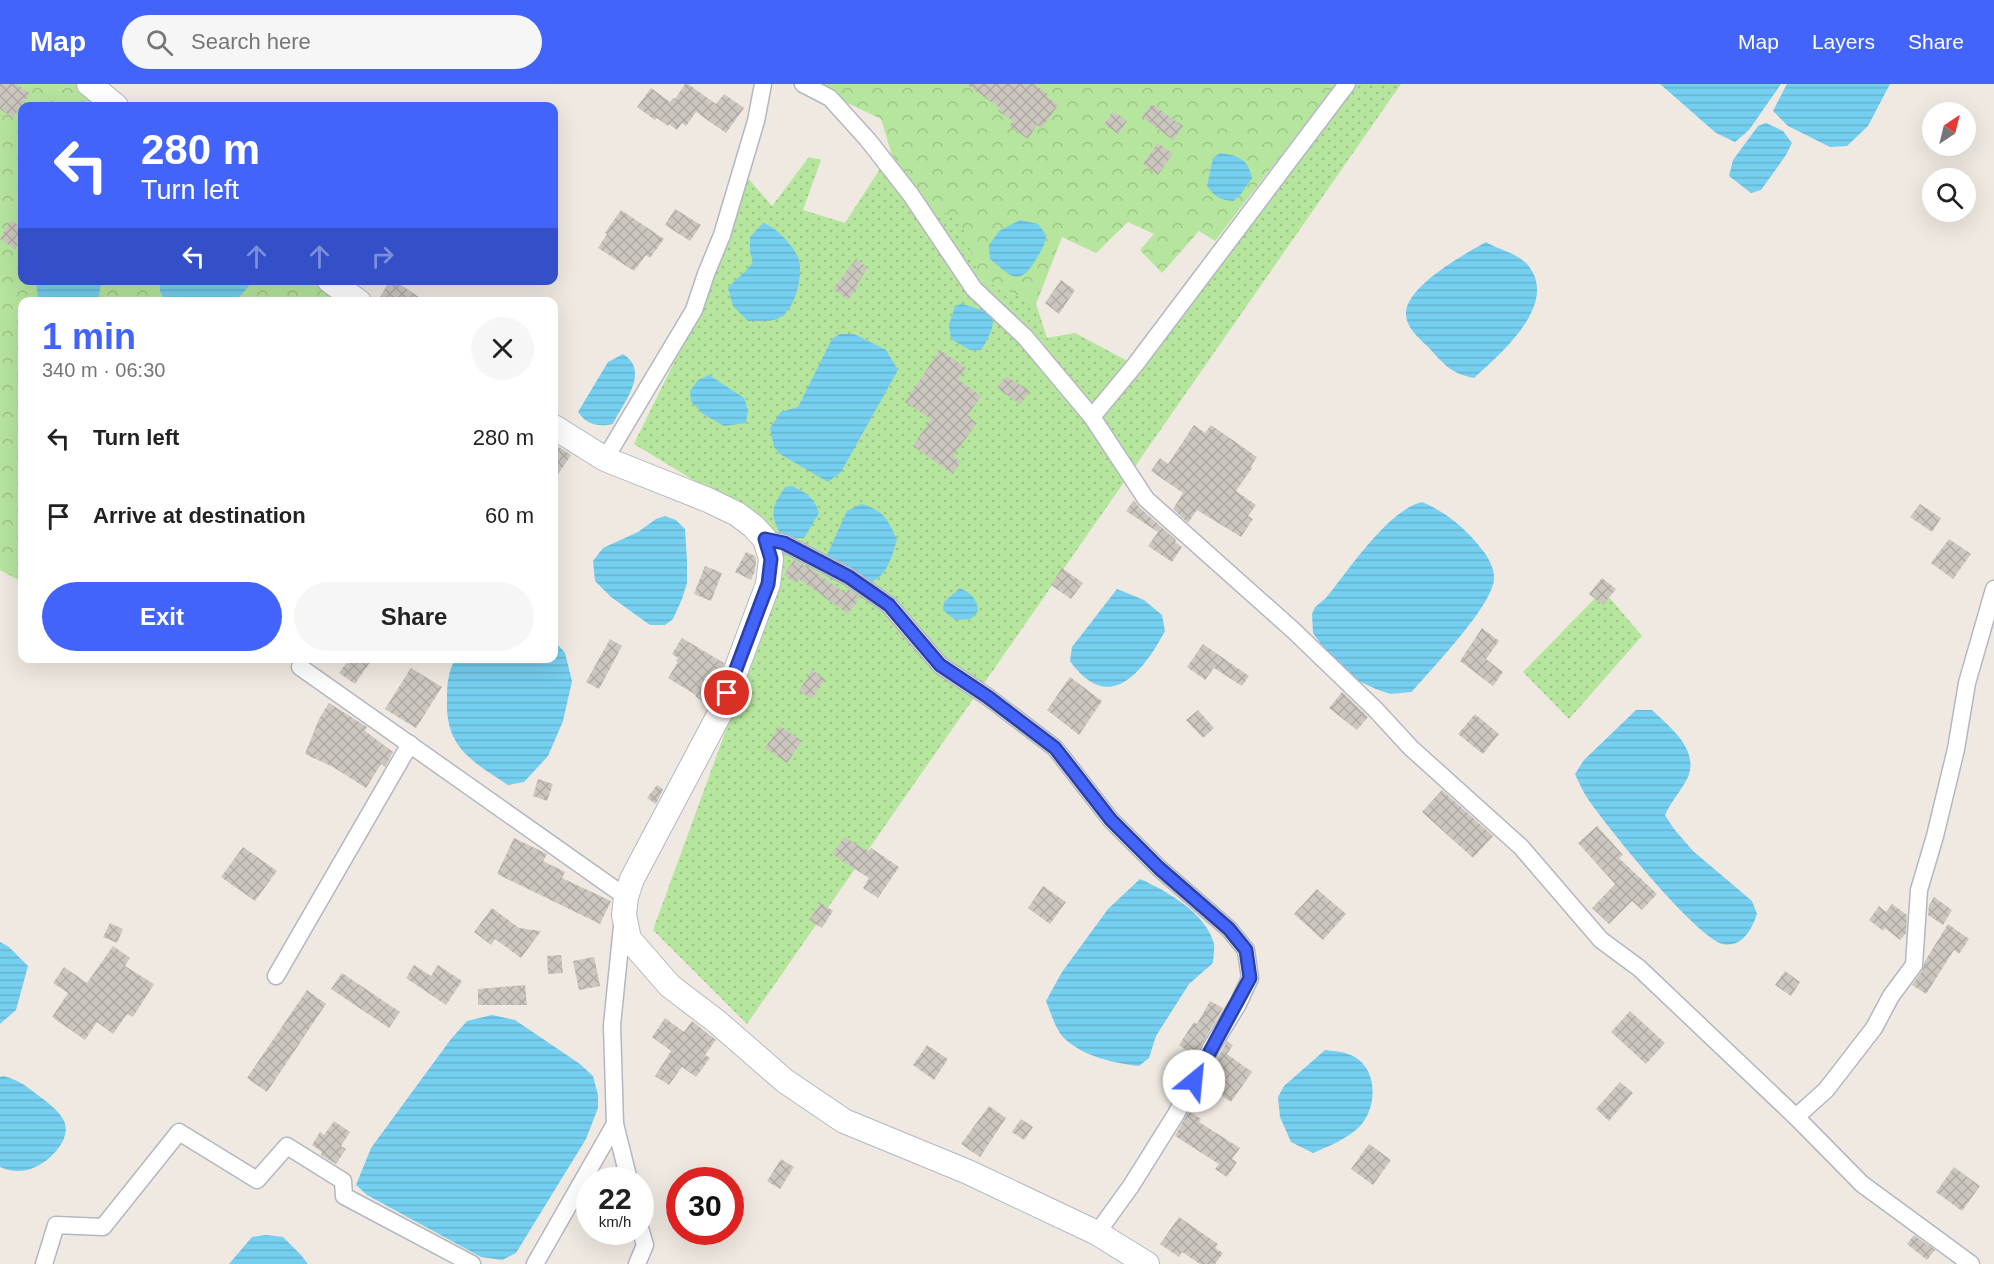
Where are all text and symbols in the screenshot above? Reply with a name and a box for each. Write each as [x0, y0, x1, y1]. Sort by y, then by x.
search box [122, 15, 542, 69]
text: Map [30, 26, 86, 57]
icon: search [143, 26, 176, 59]
text: Search here [191, 29, 311, 54]
text: Map [1738, 30, 1779, 53]
text: Layers [1812, 30, 1875, 53]
text: Share [1908, 30, 1964, 53]
north arrow [1922, 102, 1976, 156]
map controls [1922, 102, 1976, 222]
icon: left [42, 126, 120, 204]
text: 280 m [141, 126, 260, 173]
button: search [1922, 168, 1976, 222]
text: Turn left [141, 175, 239, 205]
icon: left [177, 240, 210, 273]
icon: ahead [240, 240, 273, 273]
icon: ahead [303, 240, 336, 273]
icon: right [366, 240, 399, 273]
text: 1 min [42, 316, 136, 357]
button: close [471, 317, 534, 380]
text: 340 m · 06:30 [42, 359, 165, 381]
icon: left [42, 422, 75, 455]
text: Turn left [93, 425, 179, 450]
text: 280 m [473, 425, 534, 450]
icon: arrive [42, 500, 75, 533]
text: Arrive at destination [93, 503, 306, 528]
text: 60 m [485, 503, 534, 528]
button: Exit [42, 582, 282, 651]
button: Share [294, 582, 534, 651]
pin [701, 667, 752, 718]
icon: arrive [710, 676, 743, 709]
position arrow [1162, 1049, 1226, 1113]
speed limit sign: 30 [666, 1167, 744, 1245]
text: 22 [598, 1182, 632, 1215]
text: km/h [599, 1213, 631, 1230]

